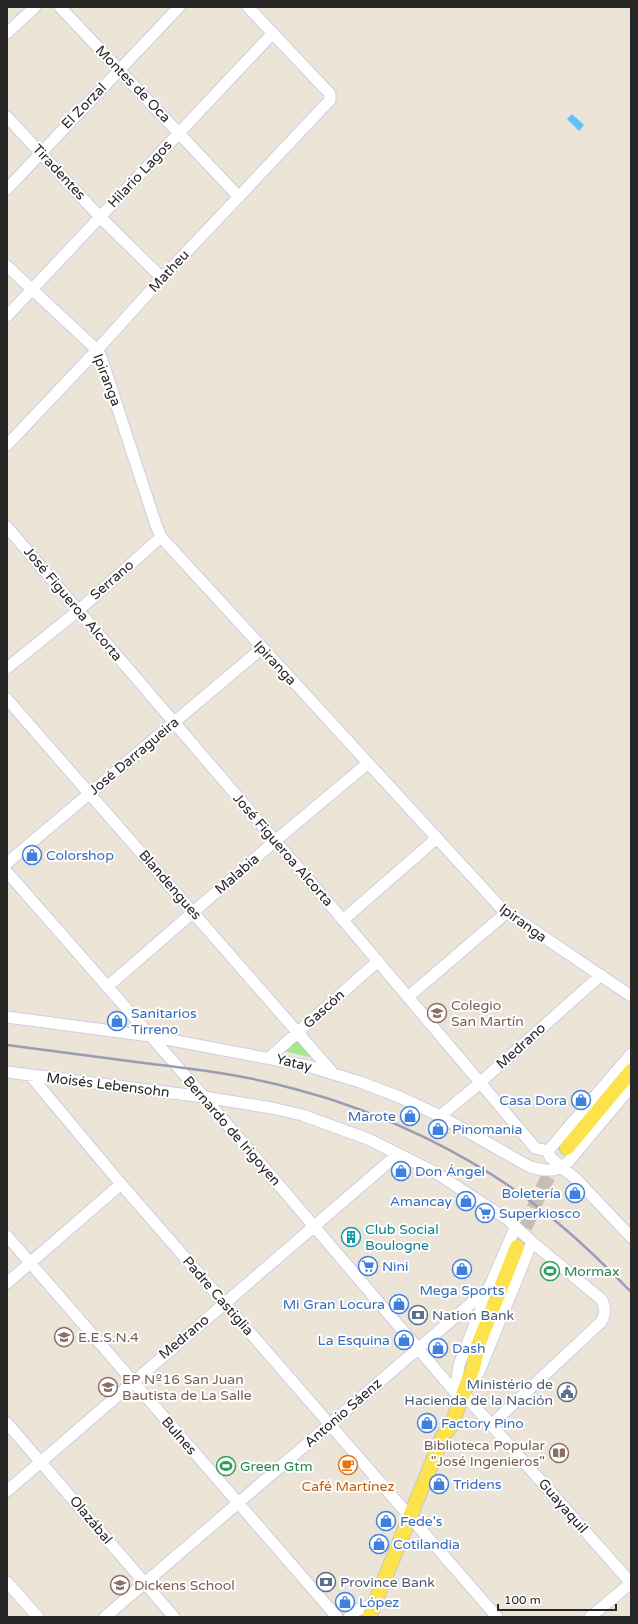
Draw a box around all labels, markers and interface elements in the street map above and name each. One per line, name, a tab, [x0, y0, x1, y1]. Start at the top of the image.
street label: Montes de Oca	[92, 42, 174, 126]
street label: El Zorzal	[58, 80, 110, 132]
street label: Hilario Lagos	[104, 136, 176, 211]
street label: Tiradentes	[29, 141, 89, 204]
street label: Matheu	[145, 246, 193, 296]
street label: Ipiranga	[89, 351, 125, 409]
street label: José Figueroa Alcorta	[20, 543, 126, 665]
street label: Serrano	[87, 556, 137, 604]
street label: Ipiranga	[250, 637, 300, 689]
street label: José Darragueira	[86, 713, 182, 799]
street label: José Figueroa Alcorta	[229, 790, 337, 910]
shop icon: Colorshop	[21, 844, 43, 866]
place label: Colorshop	[46, 847, 114, 864]
street label: Blandengues	[135, 847, 205, 924]
street label: Malabia	[211, 850, 263, 898]
street label: Ipiranga	[496, 900, 550, 946]
street label: Gascón	[300, 986, 348, 1032]
place label: Colegio San Martín	[451, 997, 524, 1030]
school or university icon: Colegio San Martín	[426, 1002, 448, 1024]
place label: Sanitarios Tirreno	[131, 1005, 197, 1038]
shop icon: Sanitarios Tirreno	[106, 1010, 128, 1032]
street label: Medrano	[493, 1019, 549, 1073]
street label: Yatay	[274, 1051, 314, 1075]
street label: Moisés Lebensohn	[45, 1069, 171, 1101]
street label: Bernardo de Irigoyen	[180, 1073, 284, 1189]
shop icon: Casa Dora	[570, 1089, 592, 1111]
place label: Casa Dora	[499, 1092, 567, 1109]
shop icon: Marote	[399, 1105, 421, 1127]
place label: Marote	[348, 1108, 396, 1125]
shop icon: Pinomania	[427, 1118, 449, 1140]
place label: Pinomania	[452, 1121, 522, 1138]
shop icon: Don Ángel	[390, 1160, 412, 1182]
place label: Don Ángel	[415, 1163, 485, 1180]
shop icon: Boletería	[564, 1182, 586, 1204]
place label: Boletería	[502, 1185, 561, 1202]
shop icon: Amancay	[455, 1190, 477, 1212]
place label: Amancay	[390, 1193, 452, 1210]
supermarket icon: Superkiosco	[474, 1202, 496, 1224]
place label: Superkiosco	[499, 1205, 580, 1222]
place label: Club Social Boulogne	[365, 1221, 439, 1254]
building icon: Club Social Boulogne	[340, 1226, 362, 1248]
street label: Padre Castiglia	[179, 1253, 257, 1339]
supermarket icon: Nini	[357, 1255, 379, 1277]
place label: Nini	[382, 1258, 409, 1275]
shop icon: Mega Sports	[451, 1258, 473, 1280]
sports icon: Mormax	[539, 1260, 561, 1282]
place label: Mormax	[564, 1263, 620, 1280]
place label: Mega Sports	[420, 1282, 505, 1299]
shop icon: Mi Gran Locura	[388, 1293, 410, 1315]
place label: Mi Gran Locura	[283, 1296, 385, 1313]
bank icon: Nation Bank	[407, 1304, 429, 1326]
place label: Nation Bank	[432, 1307, 515, 1324]
street label: Medrano	[155, 1311, 213, 1363]
school or university icon: E.E.S.N.4	[53, 1326, 75, 1348]
place label: E.E.S.N.4	[78, 1329, 139, 1346]
shop icon: La Esquina	[393, 1329, 415, 1351]
place label: La Esquina	[318, 1332, 390, 1349]
shop icon: Dash	[427, 1337, 449, 1359]
place label: Dash	[452, 1340, 486, 1357]
place label: EP Nº16 San Juan Bautista de La Salle	[122, 1371, 252, 1404]
street label: Antonio Sáenz	[301, 1375, 385, 1451]
school or university icon: EP Nº16 San Juan Bautista de La Salle	[97, 1376, 119, 1398]
place label: Ministério de Hacienda de la Nación	[404, 1376, 553, 1409]
public building icon: Ministério de Hacienda de la Nación	[556, 1381, 578, 1403]
shop icon: Factory Pino	[416, 1412, 438, 1434]
street label: Bulnes	[158, 1414, 200, 1459]
place label: Factory Pino	[441, 1415, 524, 1432]
place label: Biblioteca Popular "José Ingenieros"	[424, 1437, 546, 1470]
library icon: Biblioteca Popular "José Ingenieros"	[548, 1442, 570, 1464]
cafe icon: Café Martínez	[337, 1454, 359, 1476]
sports icon: Green Gtm	[215, 1455, 237, 1477]
place label: Green Gtm	[240, 1458, 313, 1475]
shop icon: Tridens	[428, 1473, 450, 1495]
street label: Guayaquil	[535, 1475, 591, 1537]
place label: Tridens	[453, 1476, 502, 1493]
place label: Café Martínez	[302, 1478, 394, 1495]
street label: Olazábal	[66, 1492, 116, 1548]
shop icon: Fede's	[375, 1510, 397, 1532]
place label: Fede's	[400, 1513, 443, 1530]
shop icon: Cotilandia	[368, 1533, 390, 1555]
place label: Cotilandia	[393, 1536, 460, 1553]
bank icon: Province Bank	[315, 1571, 337, 1593]
school or university icon: Dickens School	[109, 1574, 131, 1596]
place label: Province Bank	[340, 1574, 435, 1591]
place label: Dickens School	[134, 1577, 235, 1594]
scale bar	[498, 1586, 616, 1612]
shop icon: López	[334, 1591, 356, 1613]
text: 100 m	[504, 1593, 541, 1607]
place label: López	[359, 1594, 399, 1611]

